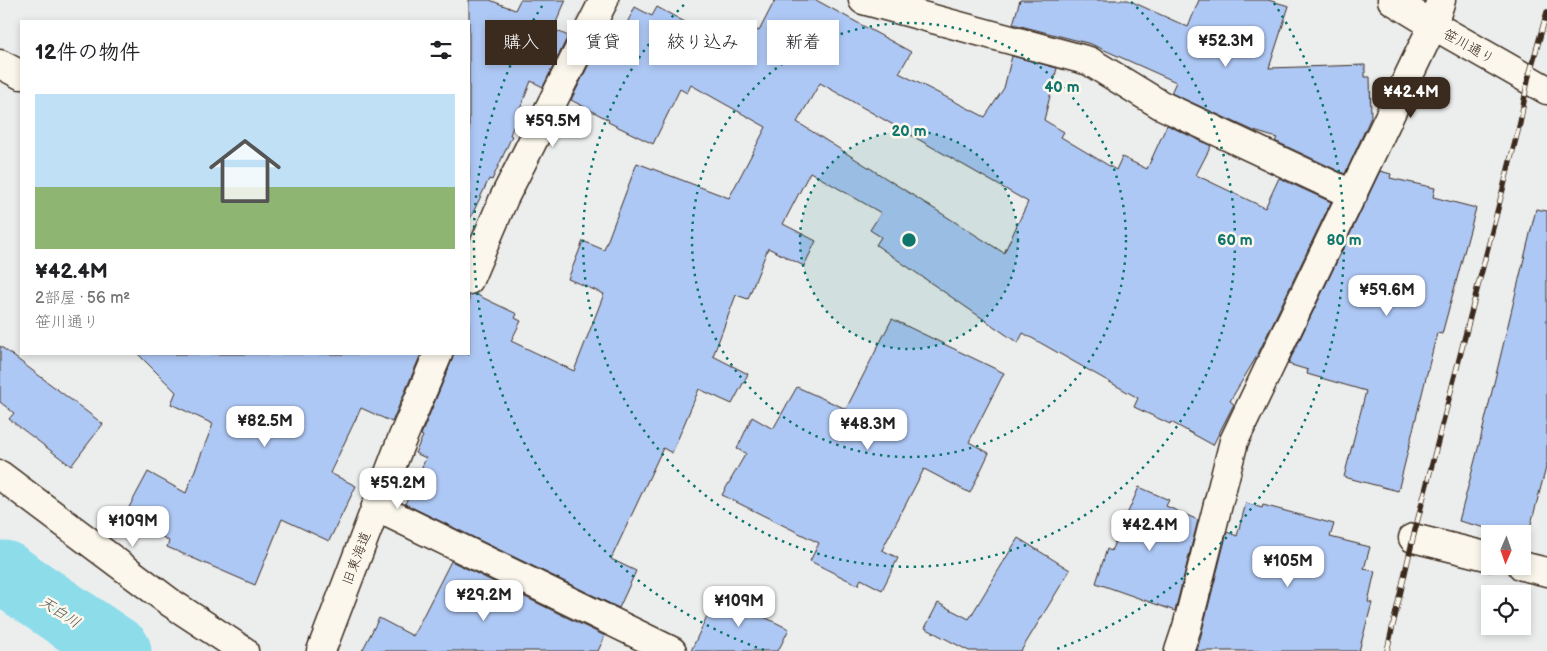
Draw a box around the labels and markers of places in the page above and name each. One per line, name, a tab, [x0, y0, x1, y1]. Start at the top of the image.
pin: ¥52.3M	[1185, 26, 1267, 68]
pin: ¥42.4M	[1370, 76, 1452, 119]
pin: ¥59.5M	[512, 106, 594, 148]
centre of rings	[900, 231, 918, 249]
pin: ¥59.6M	[1346, 274, 1428, 317]
pin: ¥82.5M	[224, 406, 306, 448]
pin: ¥48.3M	[827, 408, 909, 451]
pin: ¥59.2M	[357, 468, 439, 510]
pin: ¥109M	[98, 506, 168, 548]
pin: ¥42.4M	[1109, 510, 1191, 552]
pin: ¥105M	[1253, 546, 1323, 588]
pin: ¥29.2M	[443, 580, 525, 622]
pin: ¥109M	[704, 586, 774, 628]

